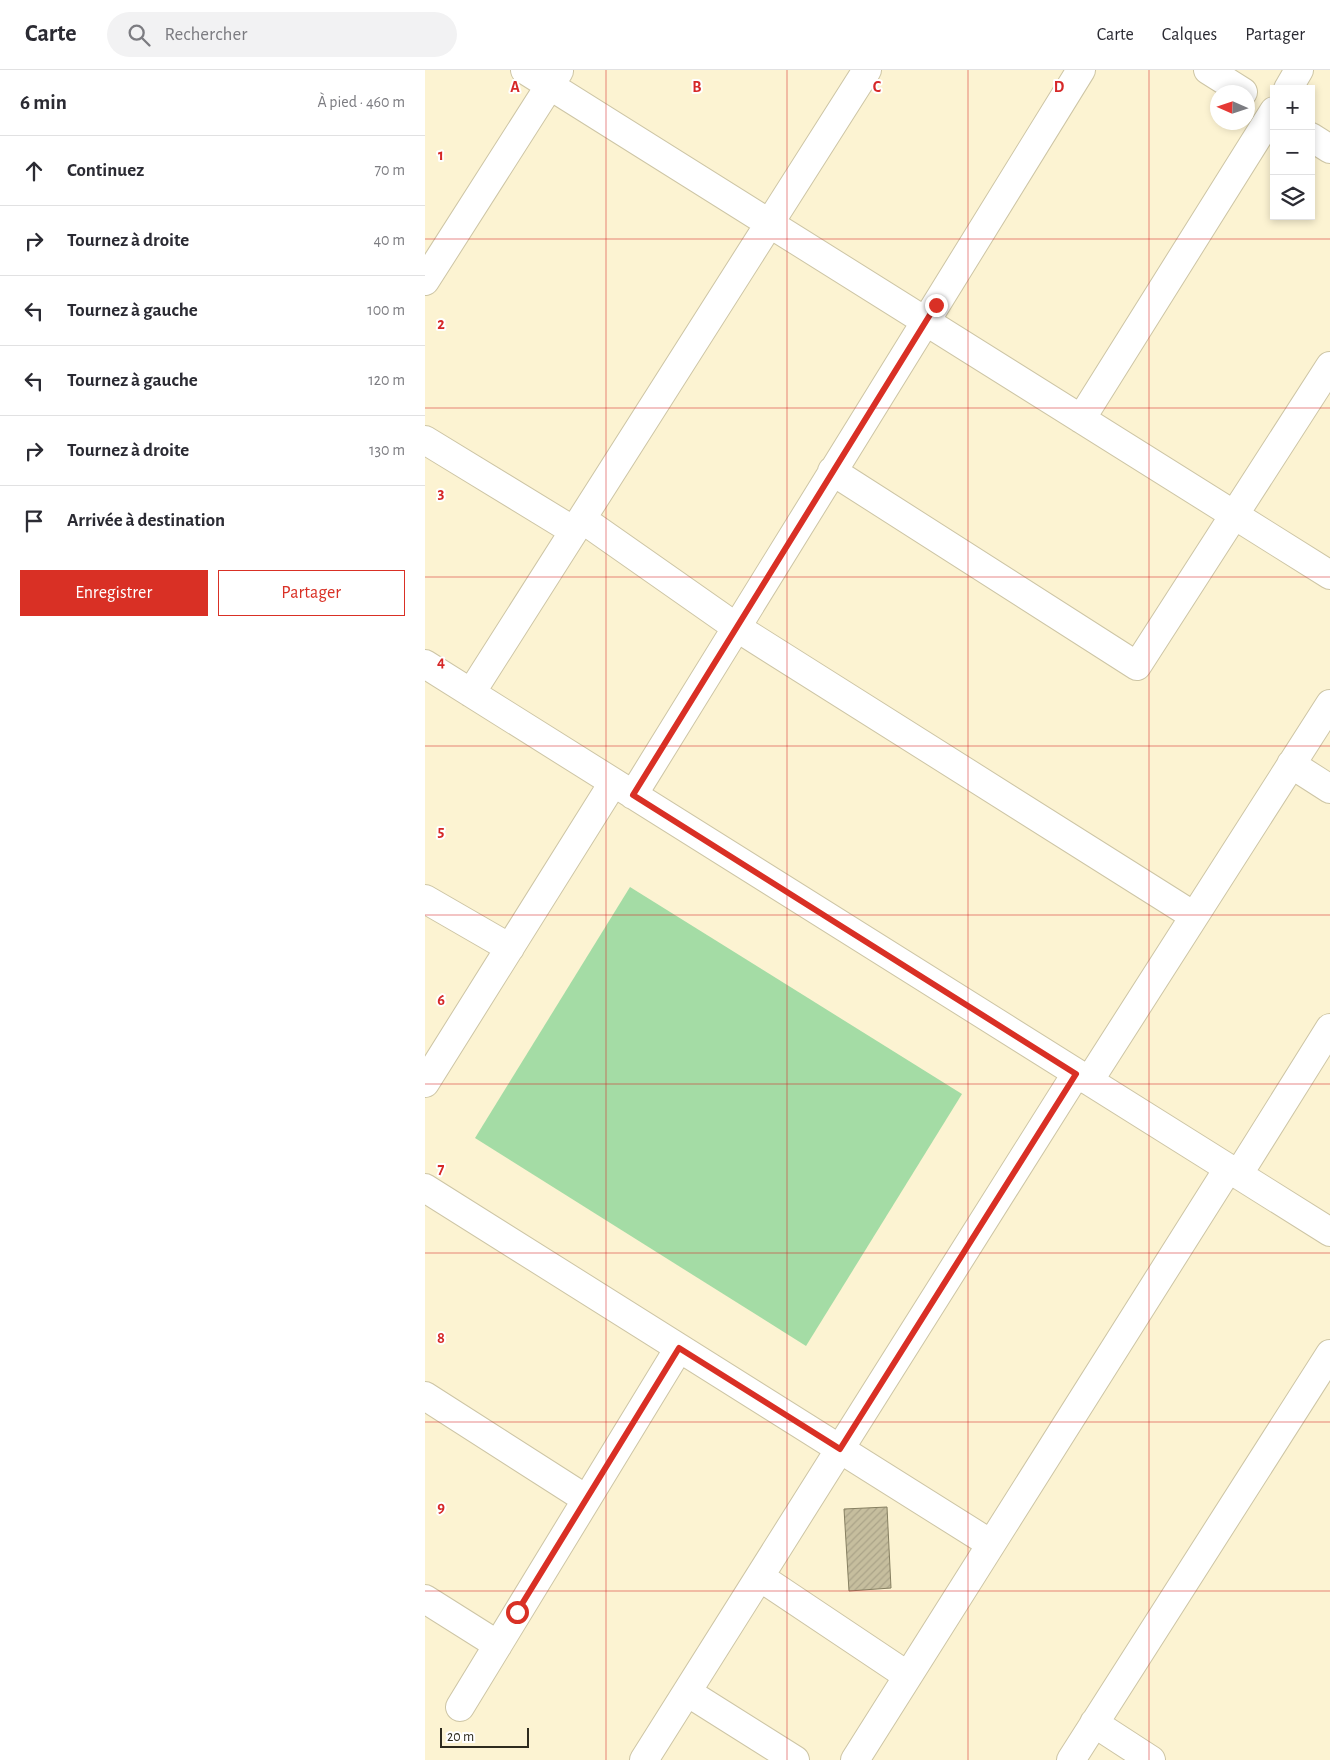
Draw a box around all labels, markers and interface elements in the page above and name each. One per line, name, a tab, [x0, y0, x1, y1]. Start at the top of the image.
search box	[107, 12, 457, 57]
icon: search	[125, 21, 153, 49]
text: Carte	[25, 22, 77, 46]
text: Rechercher	[165, 25, 247, 44]
text: Carte	[1097, 26, 1134, 44]
text: Calques	[1162, 26, 1217, 44]
text: Partager	[1245, 26, 1305, 44]
text: A	[510, 79, 520, 95]
text: B	[692, 79, 702, 95]
text: C	[873, 79, 882, 95]
text: D	[1054, 79, 1065, 95]
north arrow	[1210, 85, 1255, 130]
map controls	[1270, 85, 1315, 220]
button: +	[1270, 85, 1315, 130]
text: 6 min	[20, 92, 67, 113]
text: À pied · 460 m	[317, 94, 405, 110]
button: −	[1270, 130, 1315, 175]
text: 1	[438, 147, 444, 163]
icon: ahead	[20, 157, 48, 185]
text: Continuez	[67, 161, 144, 180]
text: 70 m	[374, 162, 405, 178]
button: layers	[1270, 175, 1315, 220]
icon: right	[20, 227, 48, 255]
text: Tournez à droite	[67, 231, 189, 250]
text: 40 m	[373, 232, 405, 248]
route end	[925, 294, 948, 317]
icon: left	[20, 297, 48, 325]
text: Tournez à gauche	[67, 301, 198, 320]
text: 100 m	[367, 302, 405, 318]
text: 2	[437, 316, 445, 332]
icon: left	[20, 367, 48, 395]
text: Tournez à gauche	[67, 371, 198, 390]
text: 120 m	[368, 372, 405, 388]
icon: right	[20, 437, 48, 465]
text: Tournez à droite	[67, 441, 189, 460]
text: 130 m	[369, 442, 405, 458]
text: 3	[438, 485, 445, 501]
icon: arrive	[20, 507, 48, 535]
text: Arrivée à destination	[67, 511, 225, 530]
button: Enregistrer	[20, 570, 208, 616]
button: Partager	[218, 570, 405, 616]
text: 4	[437, 654, 445, 670]
text: 5	[438, 823, 445, 839]
text: 6	[437, 992, 445, 1008]
text: 7	[438, 1161, 445, 1177]
text: 8	[437, 1330, 445, 1346]
text: 9	[437, 1499, 445, 1515]
route start	[506, 1601, 529, 1624]
scale bar	[440, 1725, 529, 1748]
text: 20 m	[447, 1730, 474, 1744]

